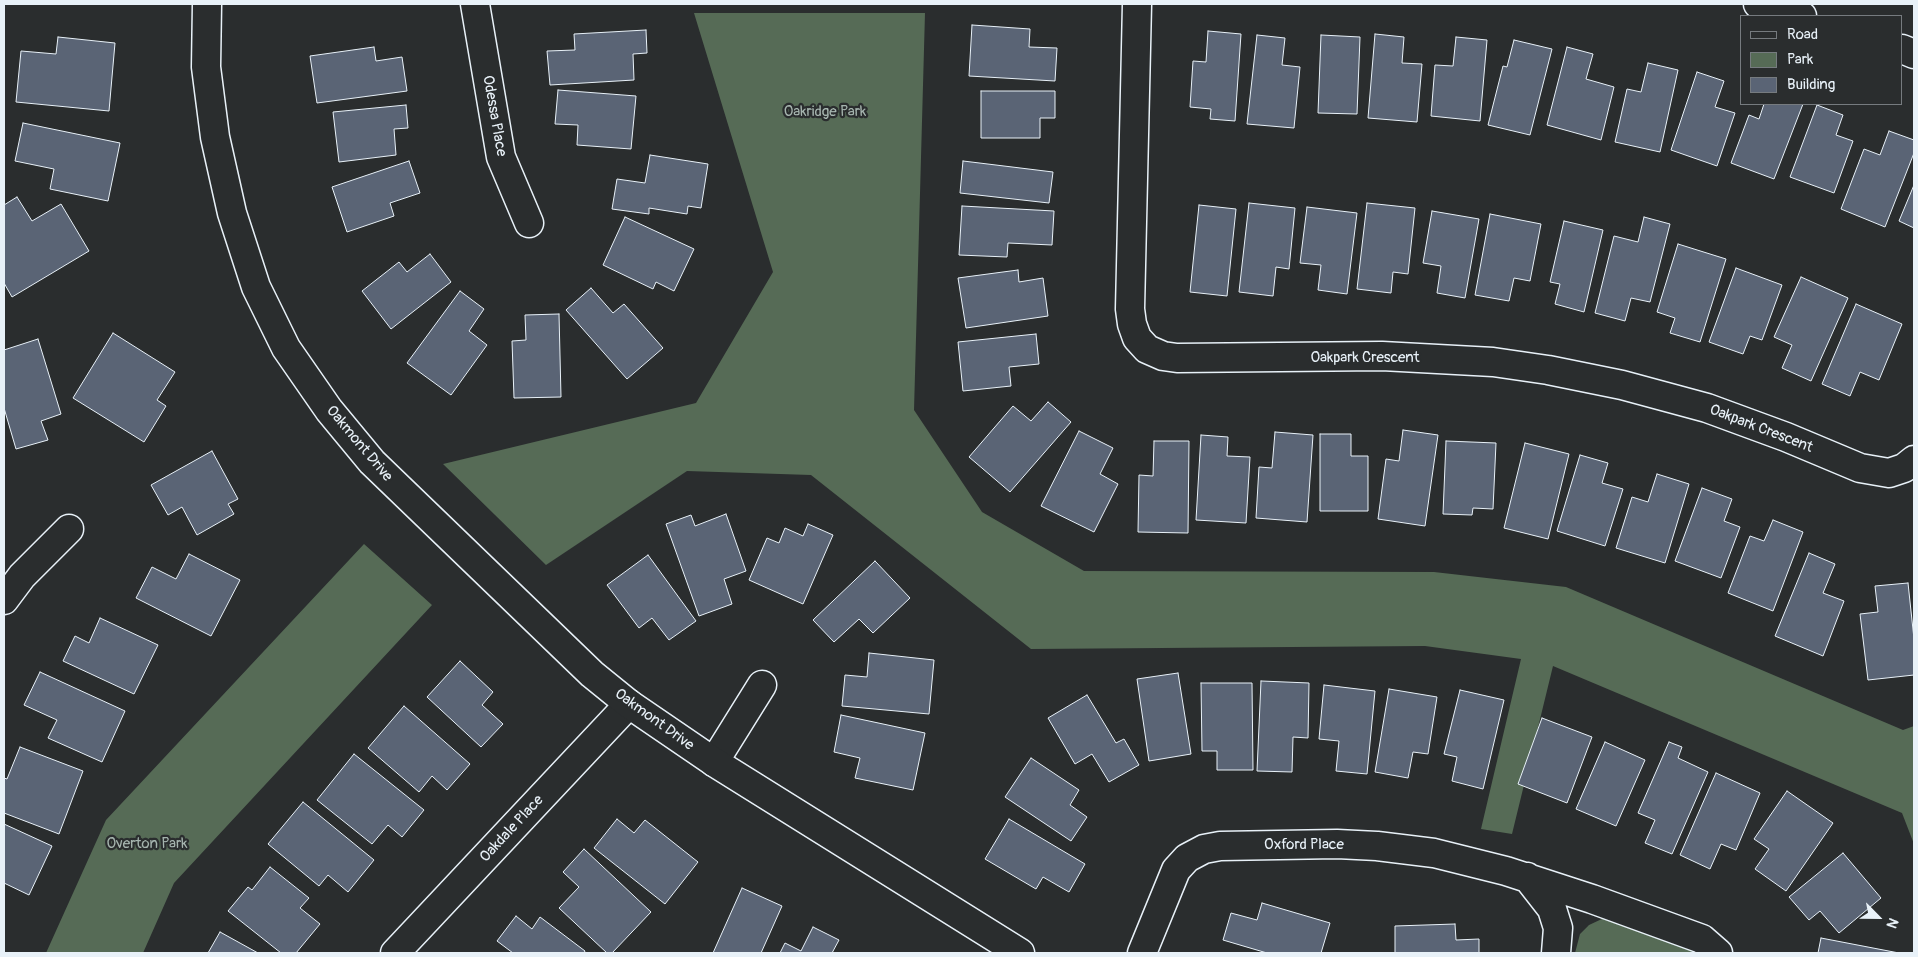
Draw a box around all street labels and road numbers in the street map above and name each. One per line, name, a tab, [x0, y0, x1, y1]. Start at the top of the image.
street label: Odessa Place	[478, 74, 510, 158]
street label: Oakpark Crescent	[1310, 349, 1420, 367]
street label: Oakpark Crescent	[1707, 401, 1815, 457]
street label: Oakmont Drive	[322, 402, 396, 486]
street label: Oakmont Drive	[611, 685, 697, 755]
street label: Oakdale Place	[476, 792, 548, 866]
street label: Oxford Place	[1264, 836, 1344, 854]

